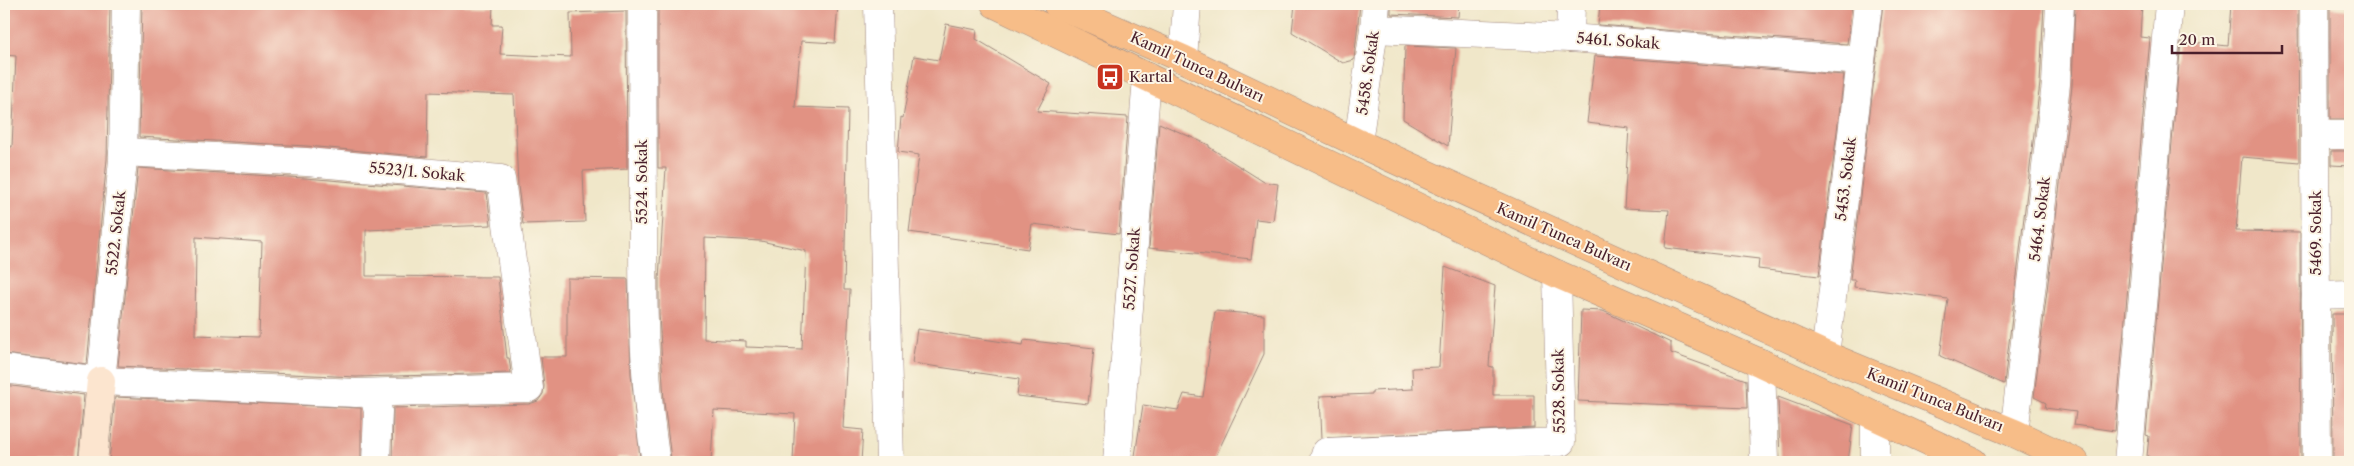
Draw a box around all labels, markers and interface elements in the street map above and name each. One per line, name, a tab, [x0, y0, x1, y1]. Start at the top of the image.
scale bar	[2172, 22, 2282, 54]
street label: Kamil Tunca Bulvarı	[1127, 27, 1268, 106]
street label: 5458. Sokak	[1352, 28, 1383, 116]
street label: 5461. Sokak	[1576, 28, 1661, 53]
text: 20 m	[2179, 30, 2215, 49]
bus stop icon: Kartal	[1095, 62, 1125, 92]
place label: Kartal	[1129, 67, 1173, 86]
street label: 5453. Sokak	[1831, 135, 1860, 222]
street label: 5524. Sokak	[632, 138, 651, 224]
street label: 5523/1. Sokak	[369, 158, 467, 185]
street label: 5464. Sokak	[2025, 174, 2054, 262]
street label: 5522. Sokak	[102, 189, 130, 276]
street label: 5469. Sokak	[2306, 189, 2325, 275]
street label: Kamil Tunca Bulvarı	[1494, 198, 1635, 275]
street label: 5527. Sokak	[1119, 226, 1144, 311]
street label: 5528. Sokak	[1548, 347, 1569, 434]
street label: Kamil Tunca Bulvarı	[1864, 363, 2007, 436]

